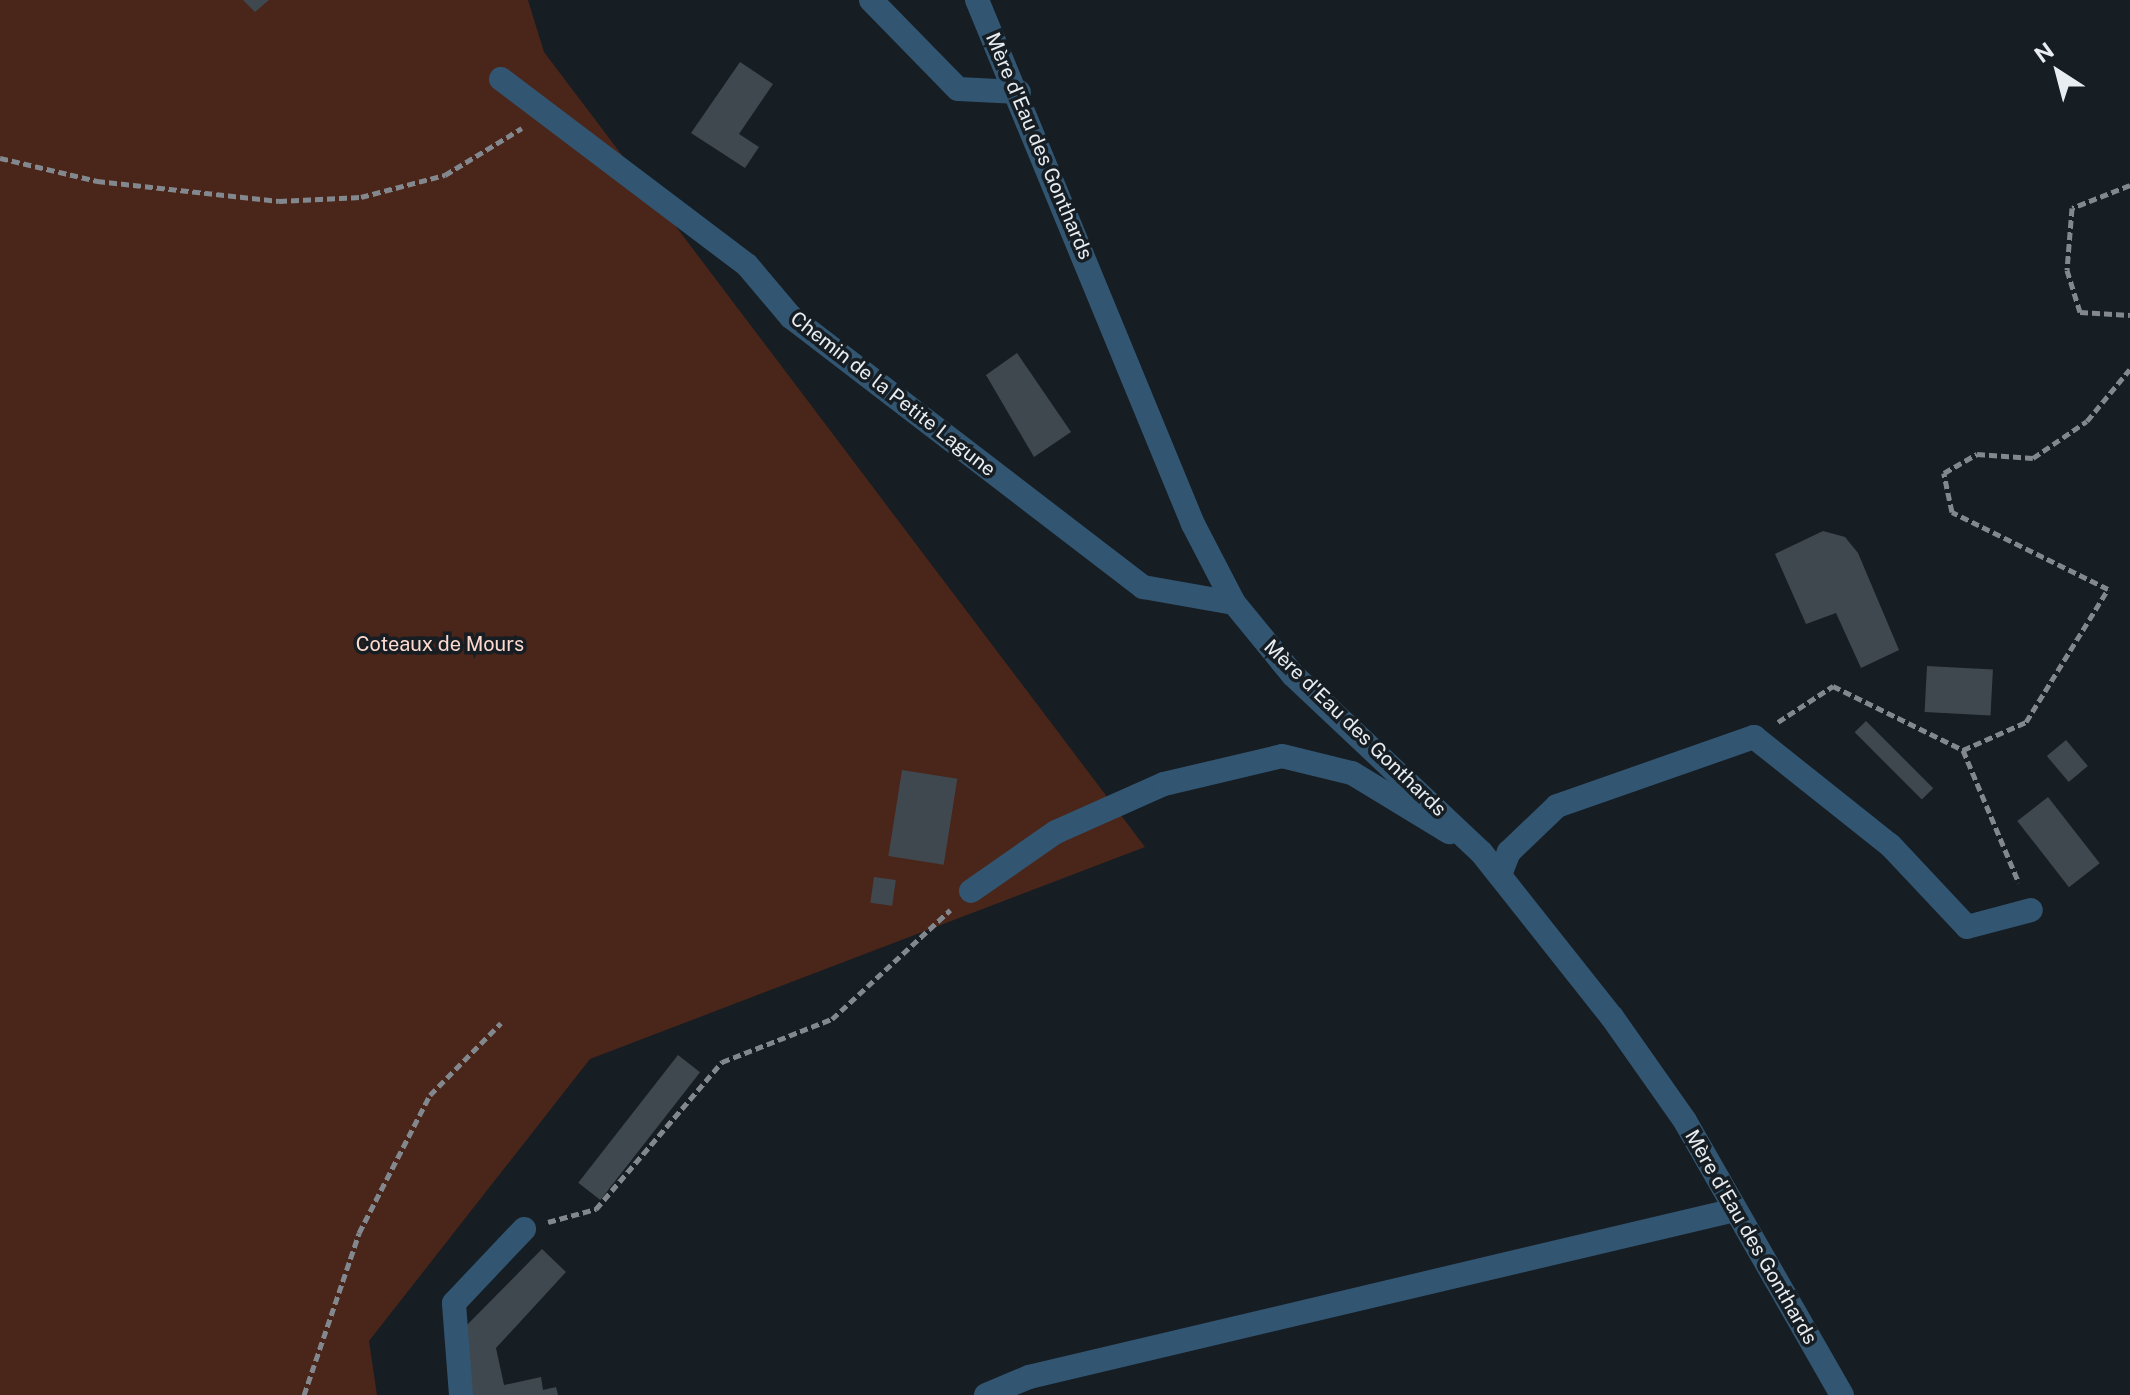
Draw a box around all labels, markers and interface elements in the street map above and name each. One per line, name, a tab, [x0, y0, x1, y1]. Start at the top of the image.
street label: Mère d'Eau des Gonthards	[980, 29, 1098, 263]
north arrow	[2018, 32, 2098, 112]
text: N	[2029, 37, 2058, 68]
street label: Chemin de la Petite Lagune	[785, 306, 1001, 482]
park label: Coteaux de Mours	[356, 632, 524, 656]
street label: Mère d'Eau des Gonthards	[1259, 634, 1451, 822]
street label: Mère d'Eau des Gonthards	[1679, 1125, 1823, 1349]

